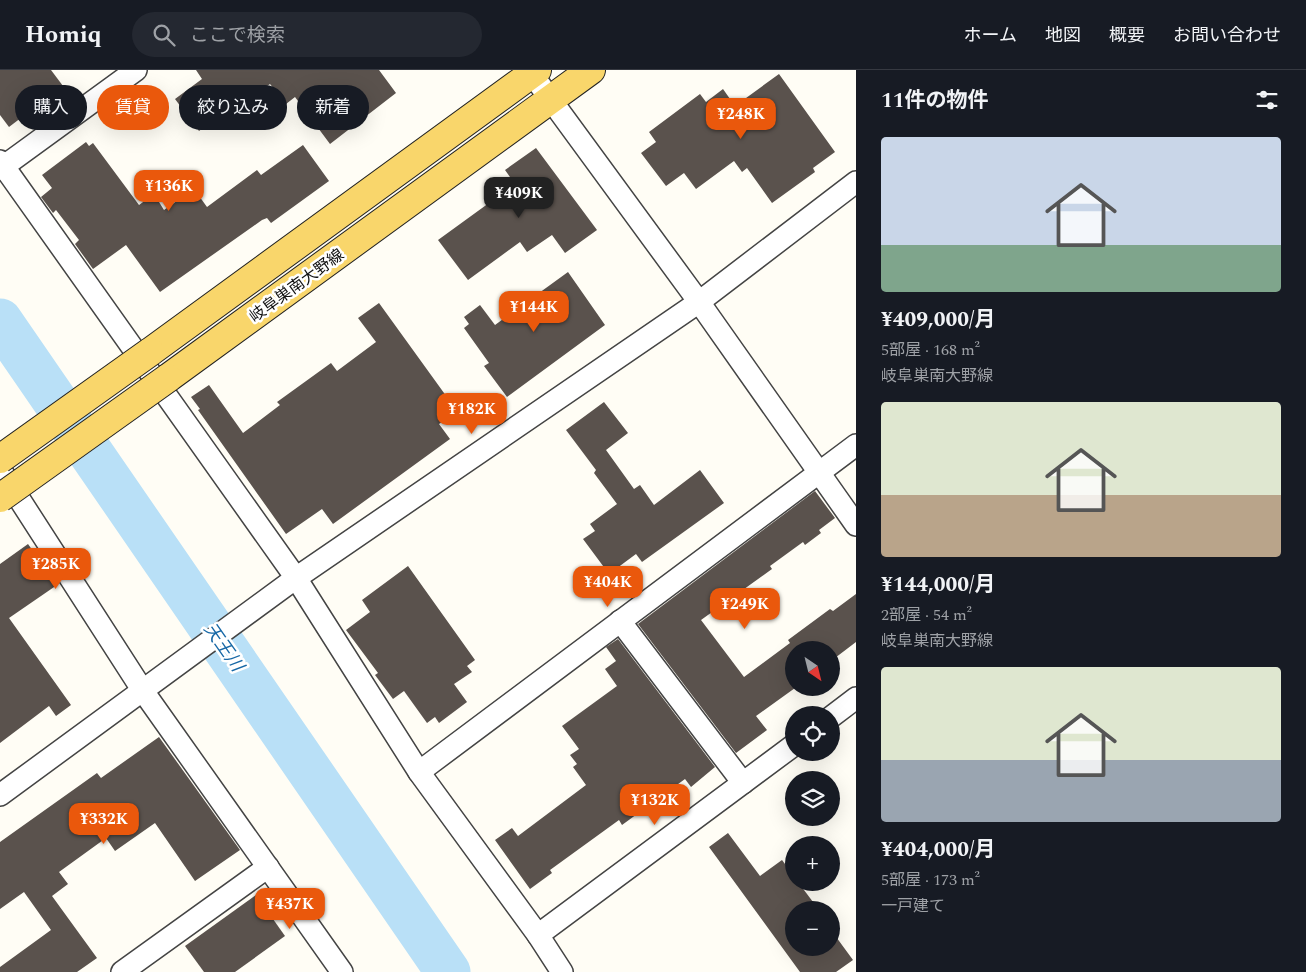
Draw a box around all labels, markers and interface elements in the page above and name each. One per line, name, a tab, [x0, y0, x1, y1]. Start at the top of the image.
search box	[132, 12, 482, 57]
text: Homiq	[25, 17, 102, 53]
icon: search	[150, 21, 178, 49]
text: ここで検索	[190, 21, 285, 50]
text: ホーム	[964, 22, 1017, 49]
text: 地図	[1045, 22, 1081, 49]
text: 概要	[1109, 22, 1145, 49]
text: お問い合わせ	[1173, 22, 1281, 49]
chip: 購入	[15, 85, 87, 130]
chip: 賃貸	[97, 85, 169, 130]
chip: 絞り込み	[179, 85, 287, 130]
chip: 新着	[297, 85, 369, 130]
text: 11件の物件	[881, 85, 989, 117]
icon: filters	[1253, 86, 1281, 114]
pin: ¥248K	[706, 98, 776, 140]
text: ¥248K	[717, 102, 765, 126]
pin: ¥136K	[134, 170, 204, 212]
icon: home	[1036, 170, 1126, 260]
text: ¥136K	[145, 174, 193, 198]
pin: ¥409K	[484, 176, 554, 219]
text: ¥409K	[495, 181, 543, 205]
street label: 岐阜巣南大野線	[244, 243, 349, 328]
pin: ¥144K	[499, 290, 569, 333]
text: ¥144K	[510, 295, 558, 319]
text: ¥409,000/月	[881, 304, 995, 336]
text: 5部屋 · 168 m²	[881, 338, 980, 362]
text: 岐阜巣南大野線	[881, 364, 993, 388]
pin: ¥182K	[437, 392, 507, 435]
text: ¥182K	[448, 397, 496, 421]
icon: home	[1036, 435, 1126, 525]
pin: ¥285K	[21, 548, 91, 590]
text: ¥285K	[32, 552, 80, 576]
pin: ¥404K	[573, 566, 643, 608]
text: ¥144,000/月	[881, 569, 995, 601]
text: ¥404K	[584, 570, 632, 594]
pin: ¥249K	[710, 588, 780, 630]
text: ¥249K	[721, 592, 769, 616]
text: 2部屋 · 54 m²	[881, 603, 972, 627]
water label: 天王川	[197, 617, 251, 679]
text: 岐阜巣南大野線	[881, 629, 993, 653]
north arrow	[785, 641, 840, 696]
map controls	[785, 641, 840, 956]
icon: home	[1036, 700, 1126, 790]
button: locate	[785, 706, 840, 761]
button: layers	[785, 771, 840, 826]
pin: ¥132K	[620, 784, 690, 826]
text: ¥132K	[631, 788, 679, 812]
pin: ¥332K	[69, 802, 139, 845]
text: ¥332K	[80, 807, 128, 831]
text: ¥404,000/月	[881, 834, 995, 866]
button: +	[785, 836, 840, 891]
text: 5部屋 · 173 m²	[881, 868, 980, 892]
pin: ¥437K	[255, 888, 325, 930]
text: ¥437K	[266, 892, 314, 916]
text: 一戸建て	[881, 894, 945, 918]
button: −	[785, 901, 840, 956]

